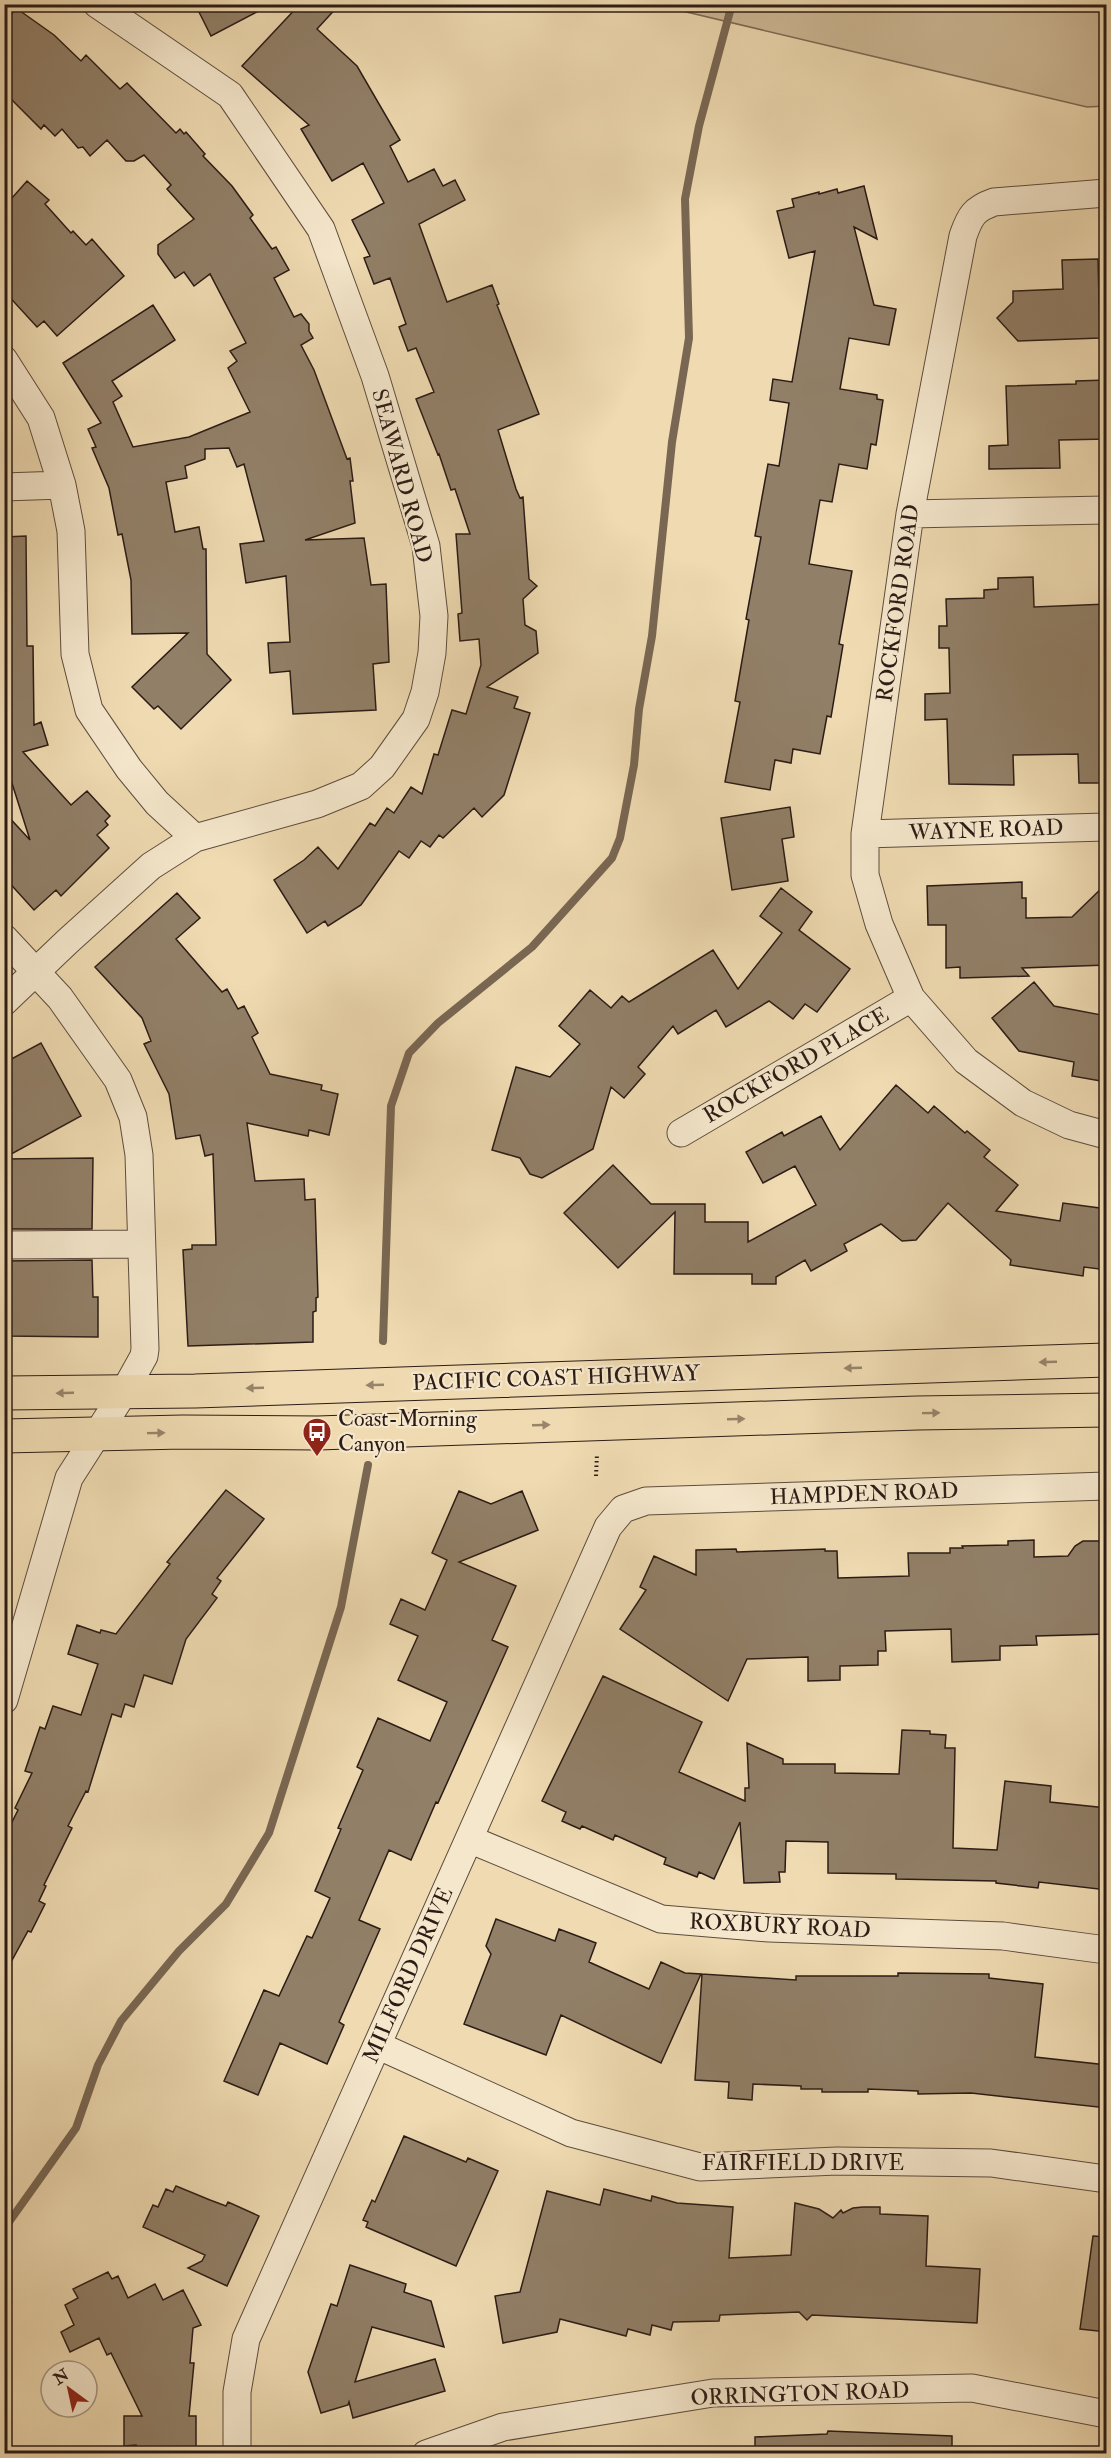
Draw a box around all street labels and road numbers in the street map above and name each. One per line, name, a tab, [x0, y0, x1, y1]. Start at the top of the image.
street label: SEAWARD ROAD	[365, 386, 439, 566]
street label: ROCKFORD ROAD	[870, 502, 926, 704]
street label: WAYNE ROAD	[907, 813, 1064, 847]
street label: ROCKFORD PLACE	[698, 1000, 894, 1129]
street label: PACIFIC COAST HIGHWAY	[412, 1359, 701, 1397]
street label: HAMPDEN ROAD	[769, 1477, 959, 1511]
street label: MILFORD DRIVE	[357, 1883, 459, 2067]
street label: ROXBURY ROAD	[688, 1907, 872, 1945]
street label: FAIRFIELD DRIVE	[702, 2149, 904, 2177]
street label: ORRINGTON ROAD	[690, 2376, 910, 2412]

